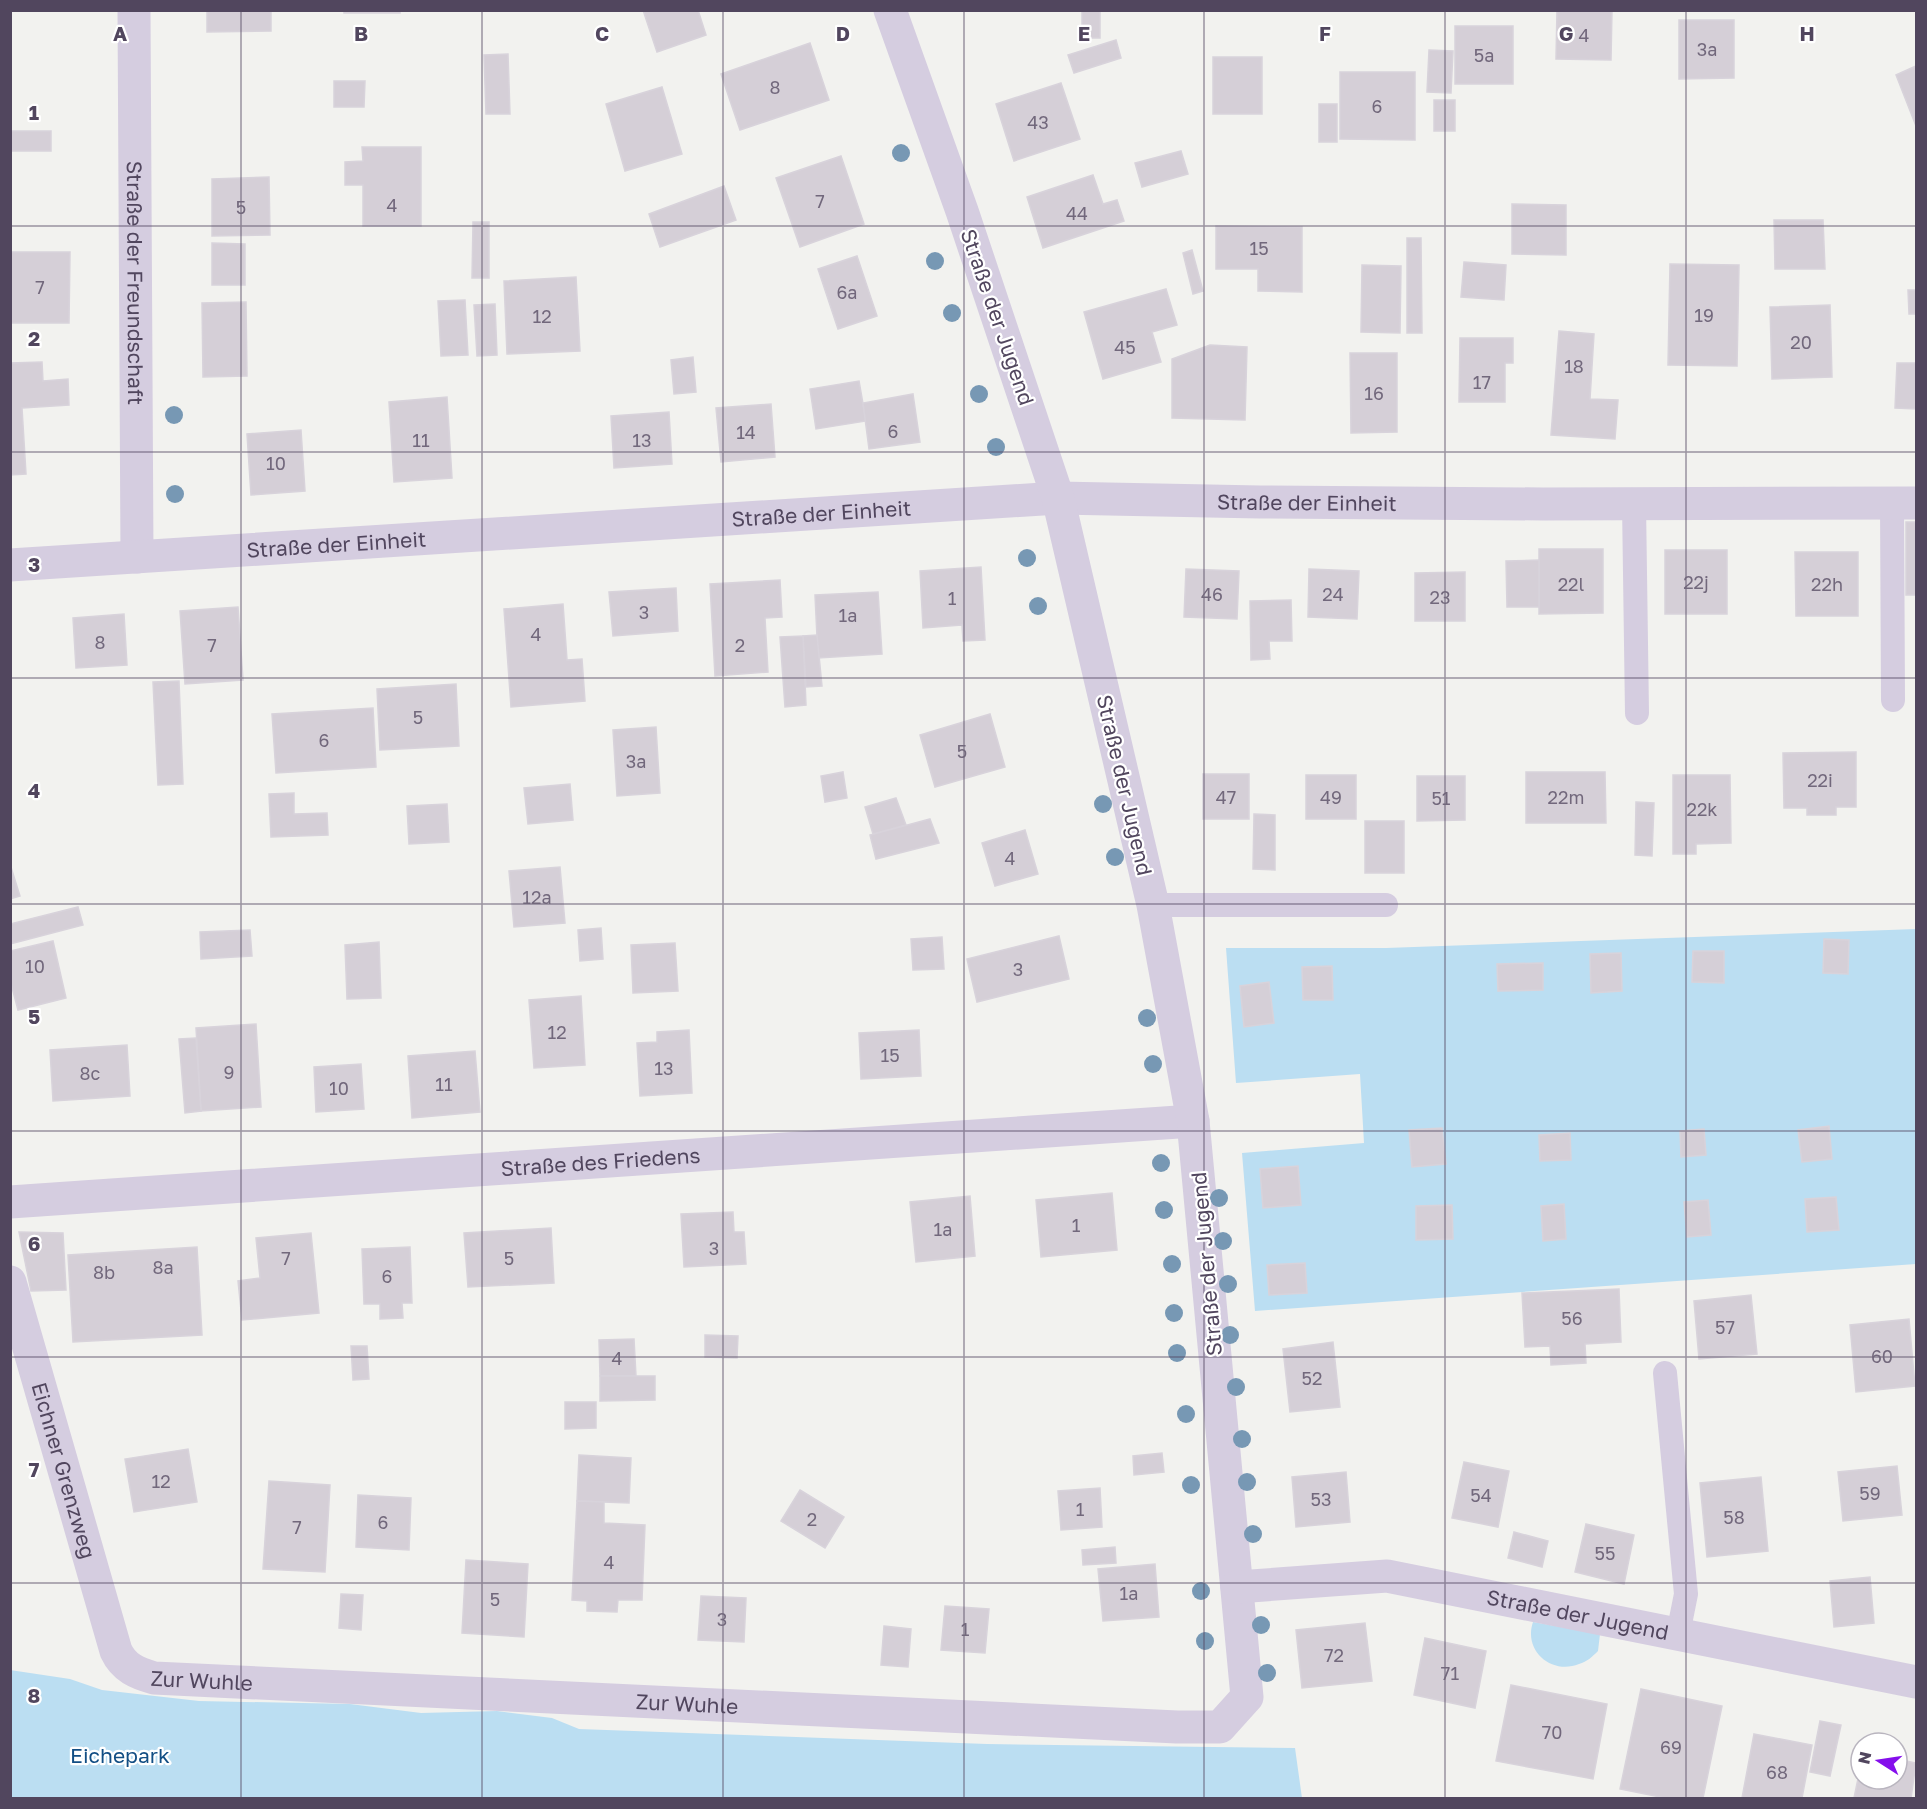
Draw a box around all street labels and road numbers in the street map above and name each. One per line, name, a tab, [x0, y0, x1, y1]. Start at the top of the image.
street label: Straße der Freundschaft	[122, 161, 149, 405]
street label: Straße der Jugend	[956, 225, 1040, 409]
street label: Straße der Einheit	[1217, 488, 1397, 516]
street label: Straße der Einheit	[731, 494, 912, 532]
street label: Straße der Einheit	[246, 525, 427, 563]
street label: Straße der Jugend	[1092, 692, 1158, 878]
street label: Straße des Friedens	[500, 1142, 701, 1181]
street label: Straße der Jugend	[1185, 1171, 1227, 1357]
street label: Eichner Grenzweg	[26, 1379, 102, 1562]
street label: Straße der Jugend	[1485, 1583, 1671, 1645]
street label: Zur Wuhle	[150, 1665, 254, 1696]
street label: Zur Wuhle	[635, 1688, 739, 1719]

